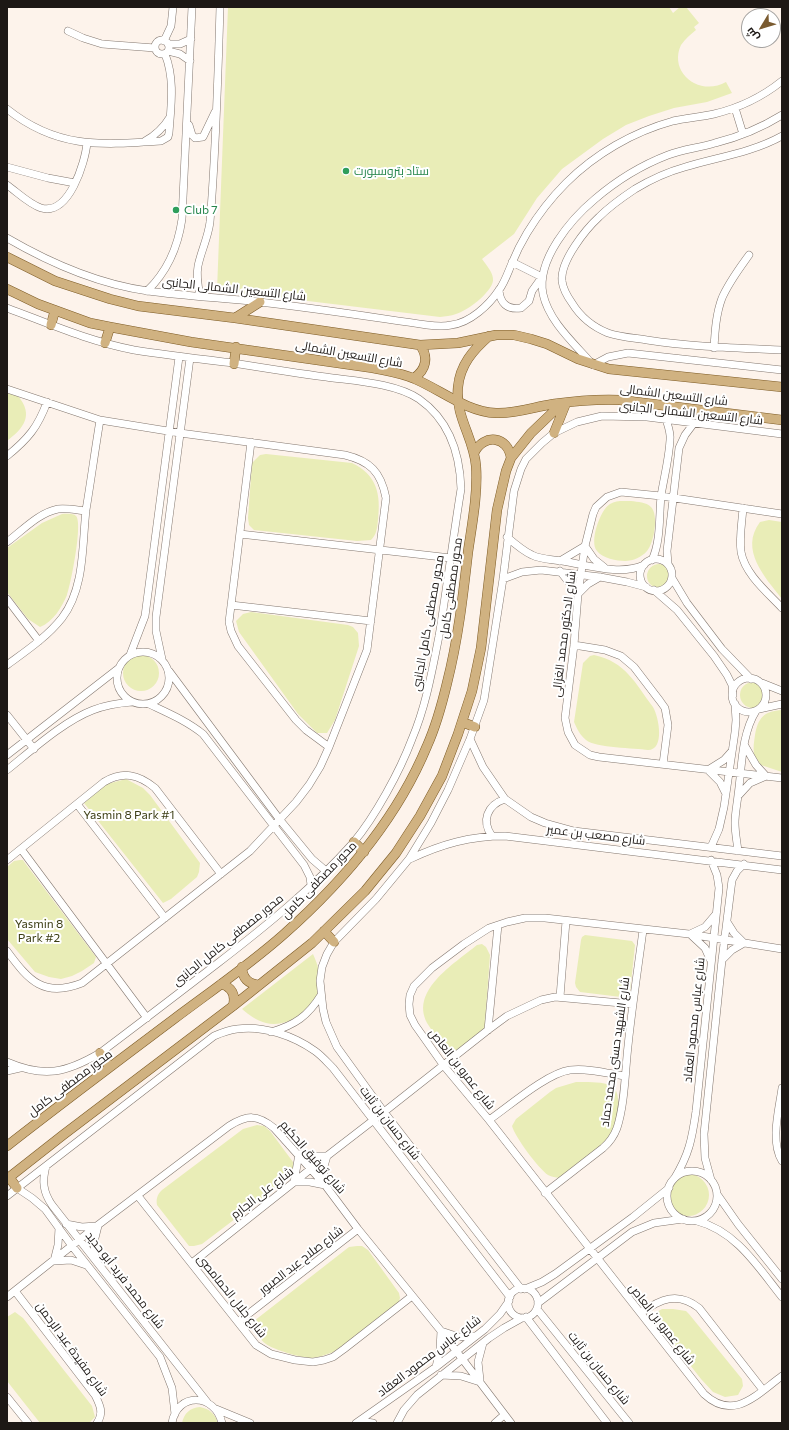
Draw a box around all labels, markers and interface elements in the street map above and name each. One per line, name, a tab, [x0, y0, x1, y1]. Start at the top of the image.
north arrow	[741, 8, 781, 48]
text: ش	[742, 26, 761, 45]
place label: ستاد بتروسبورت	[354, 164, 429, 178]
marker: ستاد بتروسبورت	[341, 166, 351, 176]
place label: Club 7	[184, 203, 218, 217]
marker: Club 7	[171, 205, 181, 215]
street label: شارع التسعين الشمالى الجانبى	[161, 274, 307, 304]
street label: شارع التسعين الشمالى	[294, 337, 404, 371]
street label: شارع التسعين الشمالى	[619, 381, 729, 409]
street label: شارع التسعين الشمالى الجانبى	[618, 398, 764, 428]
street label: محور مصطفى كامل	[437, 537, 465, 639]
street label: محور مصطفى كامل الجانبى	[409, 554, 447, 692]
street label: شارع الدكتور محمد الغزالى	[549, 570, 579, 698]
park label: Yasmin 8 Park #1	[83, 808, 175, 822]
street label: شارع مصعب بن عمير	[546, 822, 646, 848]
street label: محور مصطفى كامل	[278, 838, 360, 922]
street label: محور مصطفى كامل الجانبى	[170, 891, 286, 989]
park label: Yasmin 8 Park #2	[15, 917, 63, 945]
street label: شارع عباس محمود العقاد	[680, 957, 708, 1083]
street label: شارع الشهيد حسنى محمد حماد	[597, 976, 633, 1128]
street label: شارع عمرو بن العاص	[426, 1026, 498, 1112]
street label: محور مصطفى كامل	[25, 1047, 115, 1119]
street label: شارع حسان بن ثابت	[357, 1083, 423, 1163]
street label: شارع توفيق الحكيم	[277, 1117, 349, 1197]
street label: شارع على الجارم	[228, 1164, 296, 1222]
street label: شارع صلاح عبد الصبور	[256, 1223, 346, 1297]
street label: شارع محمد فريد أبو حديد	[83, 1229, 167, 1331]
street label: شارع جلال الحمامصى	[194, 1251, 270, 1341]
street label: شارع عمرو بن العاص	[626, 1281, 698, 1367]
street label: شارع مفيدة عبد الرحمن	[33, 1299, 111, 1399]
street label: شارع عباس محمود العقاد	[374, 1312, 484, 1400]
street label: شارع حسان بن ثابت	[565, 1328, 633, 1408]

